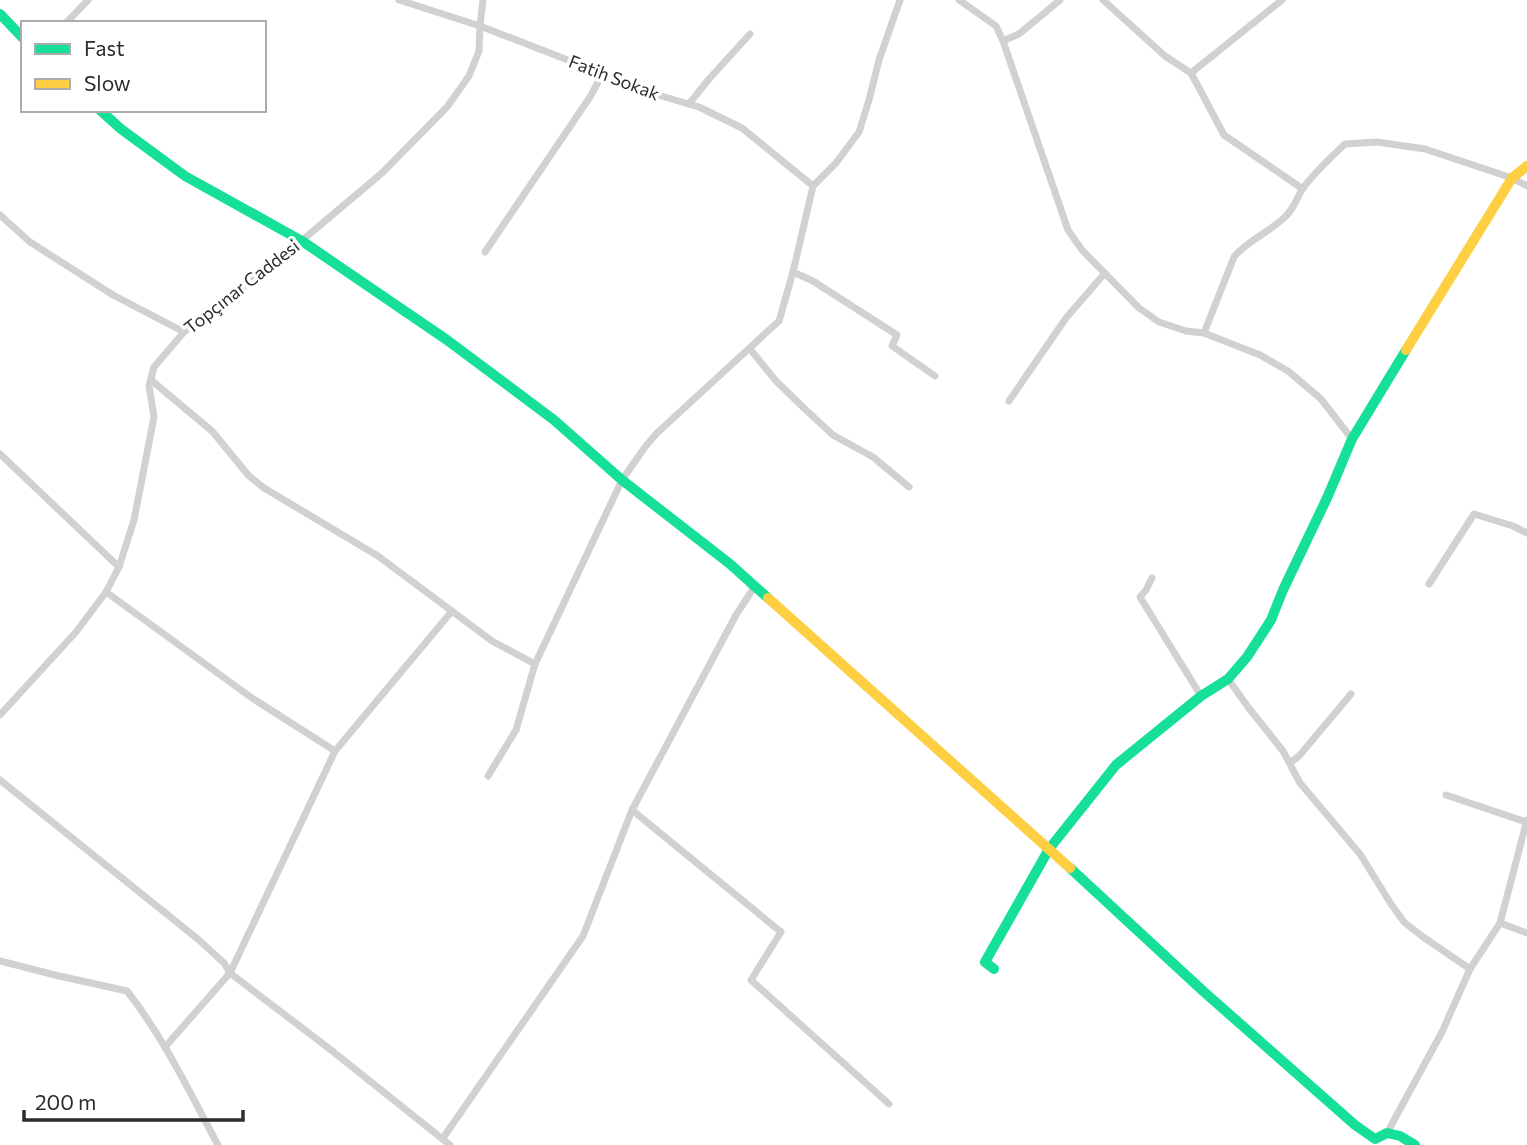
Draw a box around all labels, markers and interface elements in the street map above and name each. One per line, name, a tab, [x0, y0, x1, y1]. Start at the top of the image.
legend	[21, 21, 266, 112]
text: Fast	[84, 35, 125, 60]
street label: Fatih Sokak	[566, 50, 663, 105]
text: Slow	[84, 70, 131, 95]
street label: Topçınar Caddesi	[179, 234, 303, 338]
scale bar	[24, 1078, 243, 1122]
text: 200 m	[35, 1089, 96, 1114]

